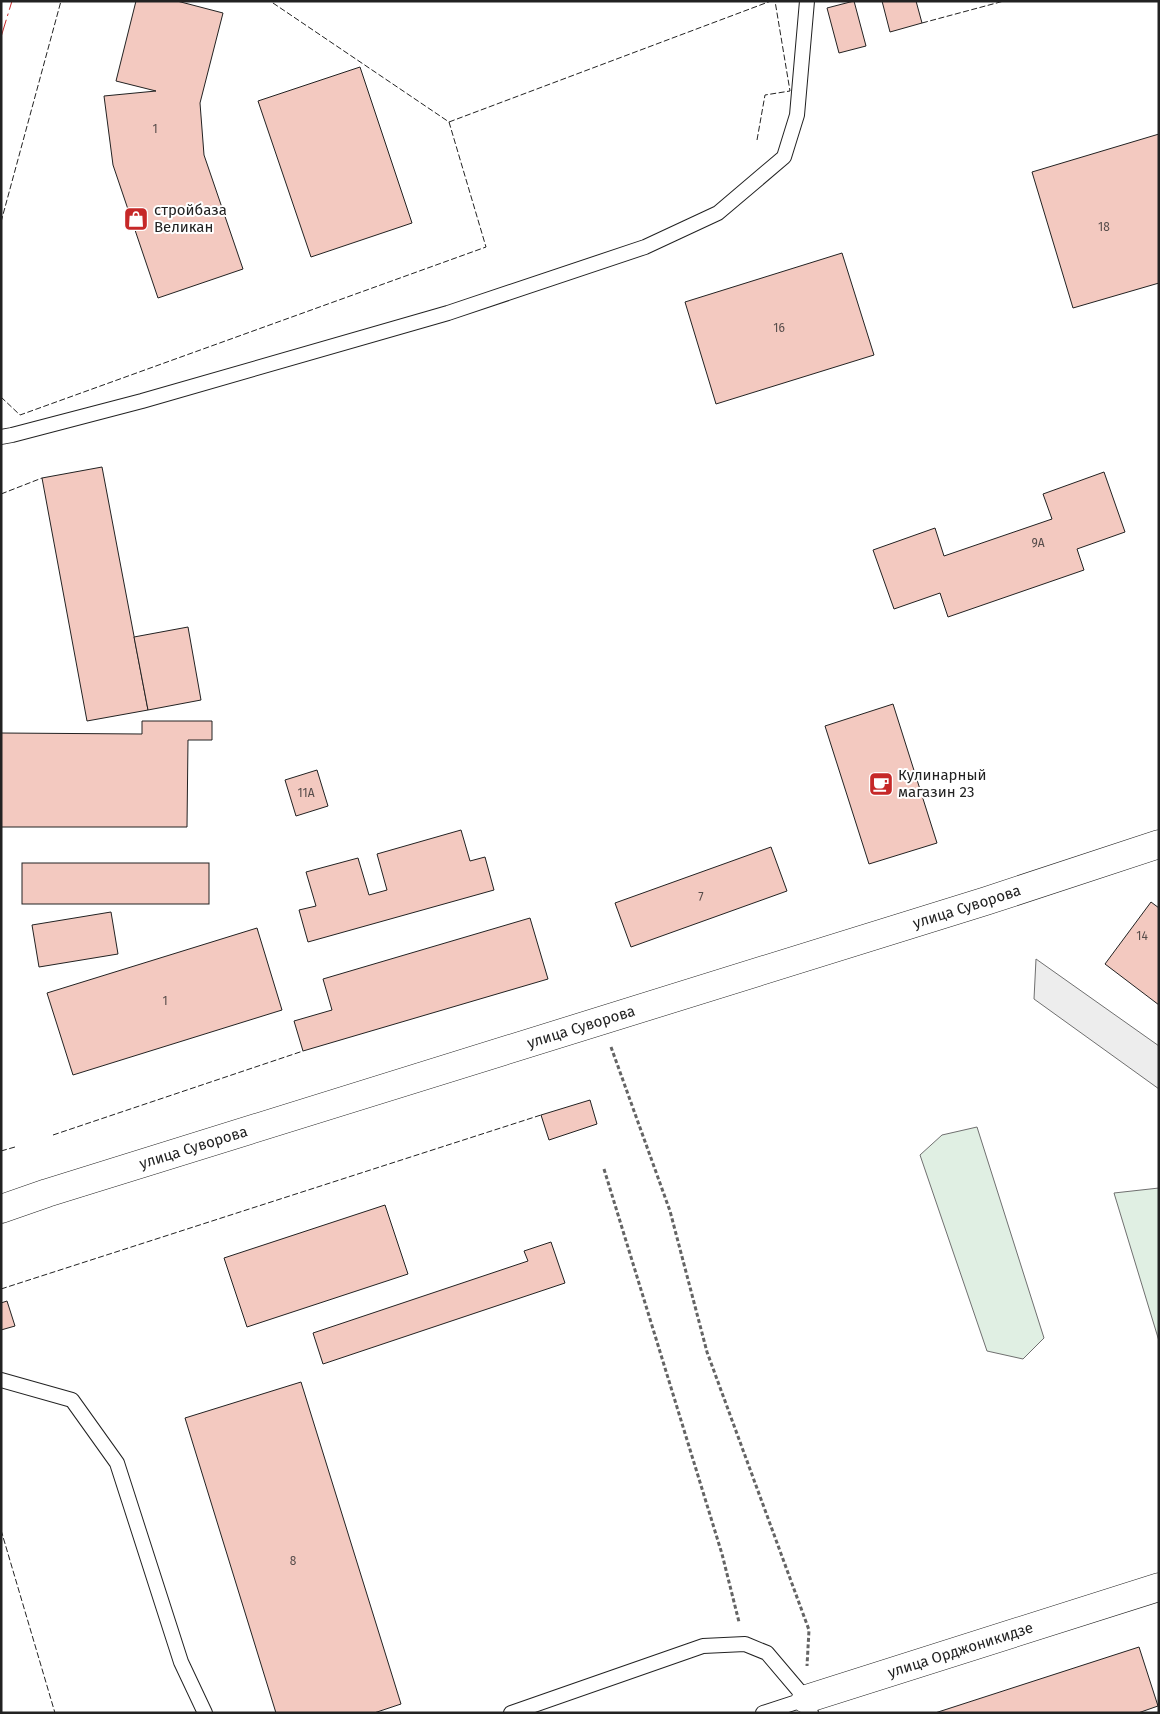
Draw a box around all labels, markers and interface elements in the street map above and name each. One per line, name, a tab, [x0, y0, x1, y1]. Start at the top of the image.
house number: 1	[152, 122, 158, 136]
place label: стройбаза Великан	[154, 201, 227, 236]
shop icon: стройбаза Великан	[123, 206, 149, 232]
house number: 18	[1098, 220, 1110, 234]
house number: 16	[773, 321, 785, 335]
house number: 9А	[1031, 536, 1045, 550]
place label: Кулинарный магазин 23	[898, 766, 986, 801]
cafe icon: Кулинарный магазин 23	[868, 771, 894, 797]
house number: 11А	[297, 786, 315, 800]
street label: улица Суворова	[911, 881, 1023, 932]
house number: 7	[698, 890, 704, 904]
house number: 14	[1136, 929, 1148, 943]
house number: 1	[162, 994, 168, 1008]
street label: улица Суворова	[525, 1002, 637, 1052]
street label: улица Суворова	[137, 1122, 250, 1173]
house number: 8	[290, 1554, 297, 1568]
street label: улица Орджоникидзе	[885, 1619, 1035, 1681]

